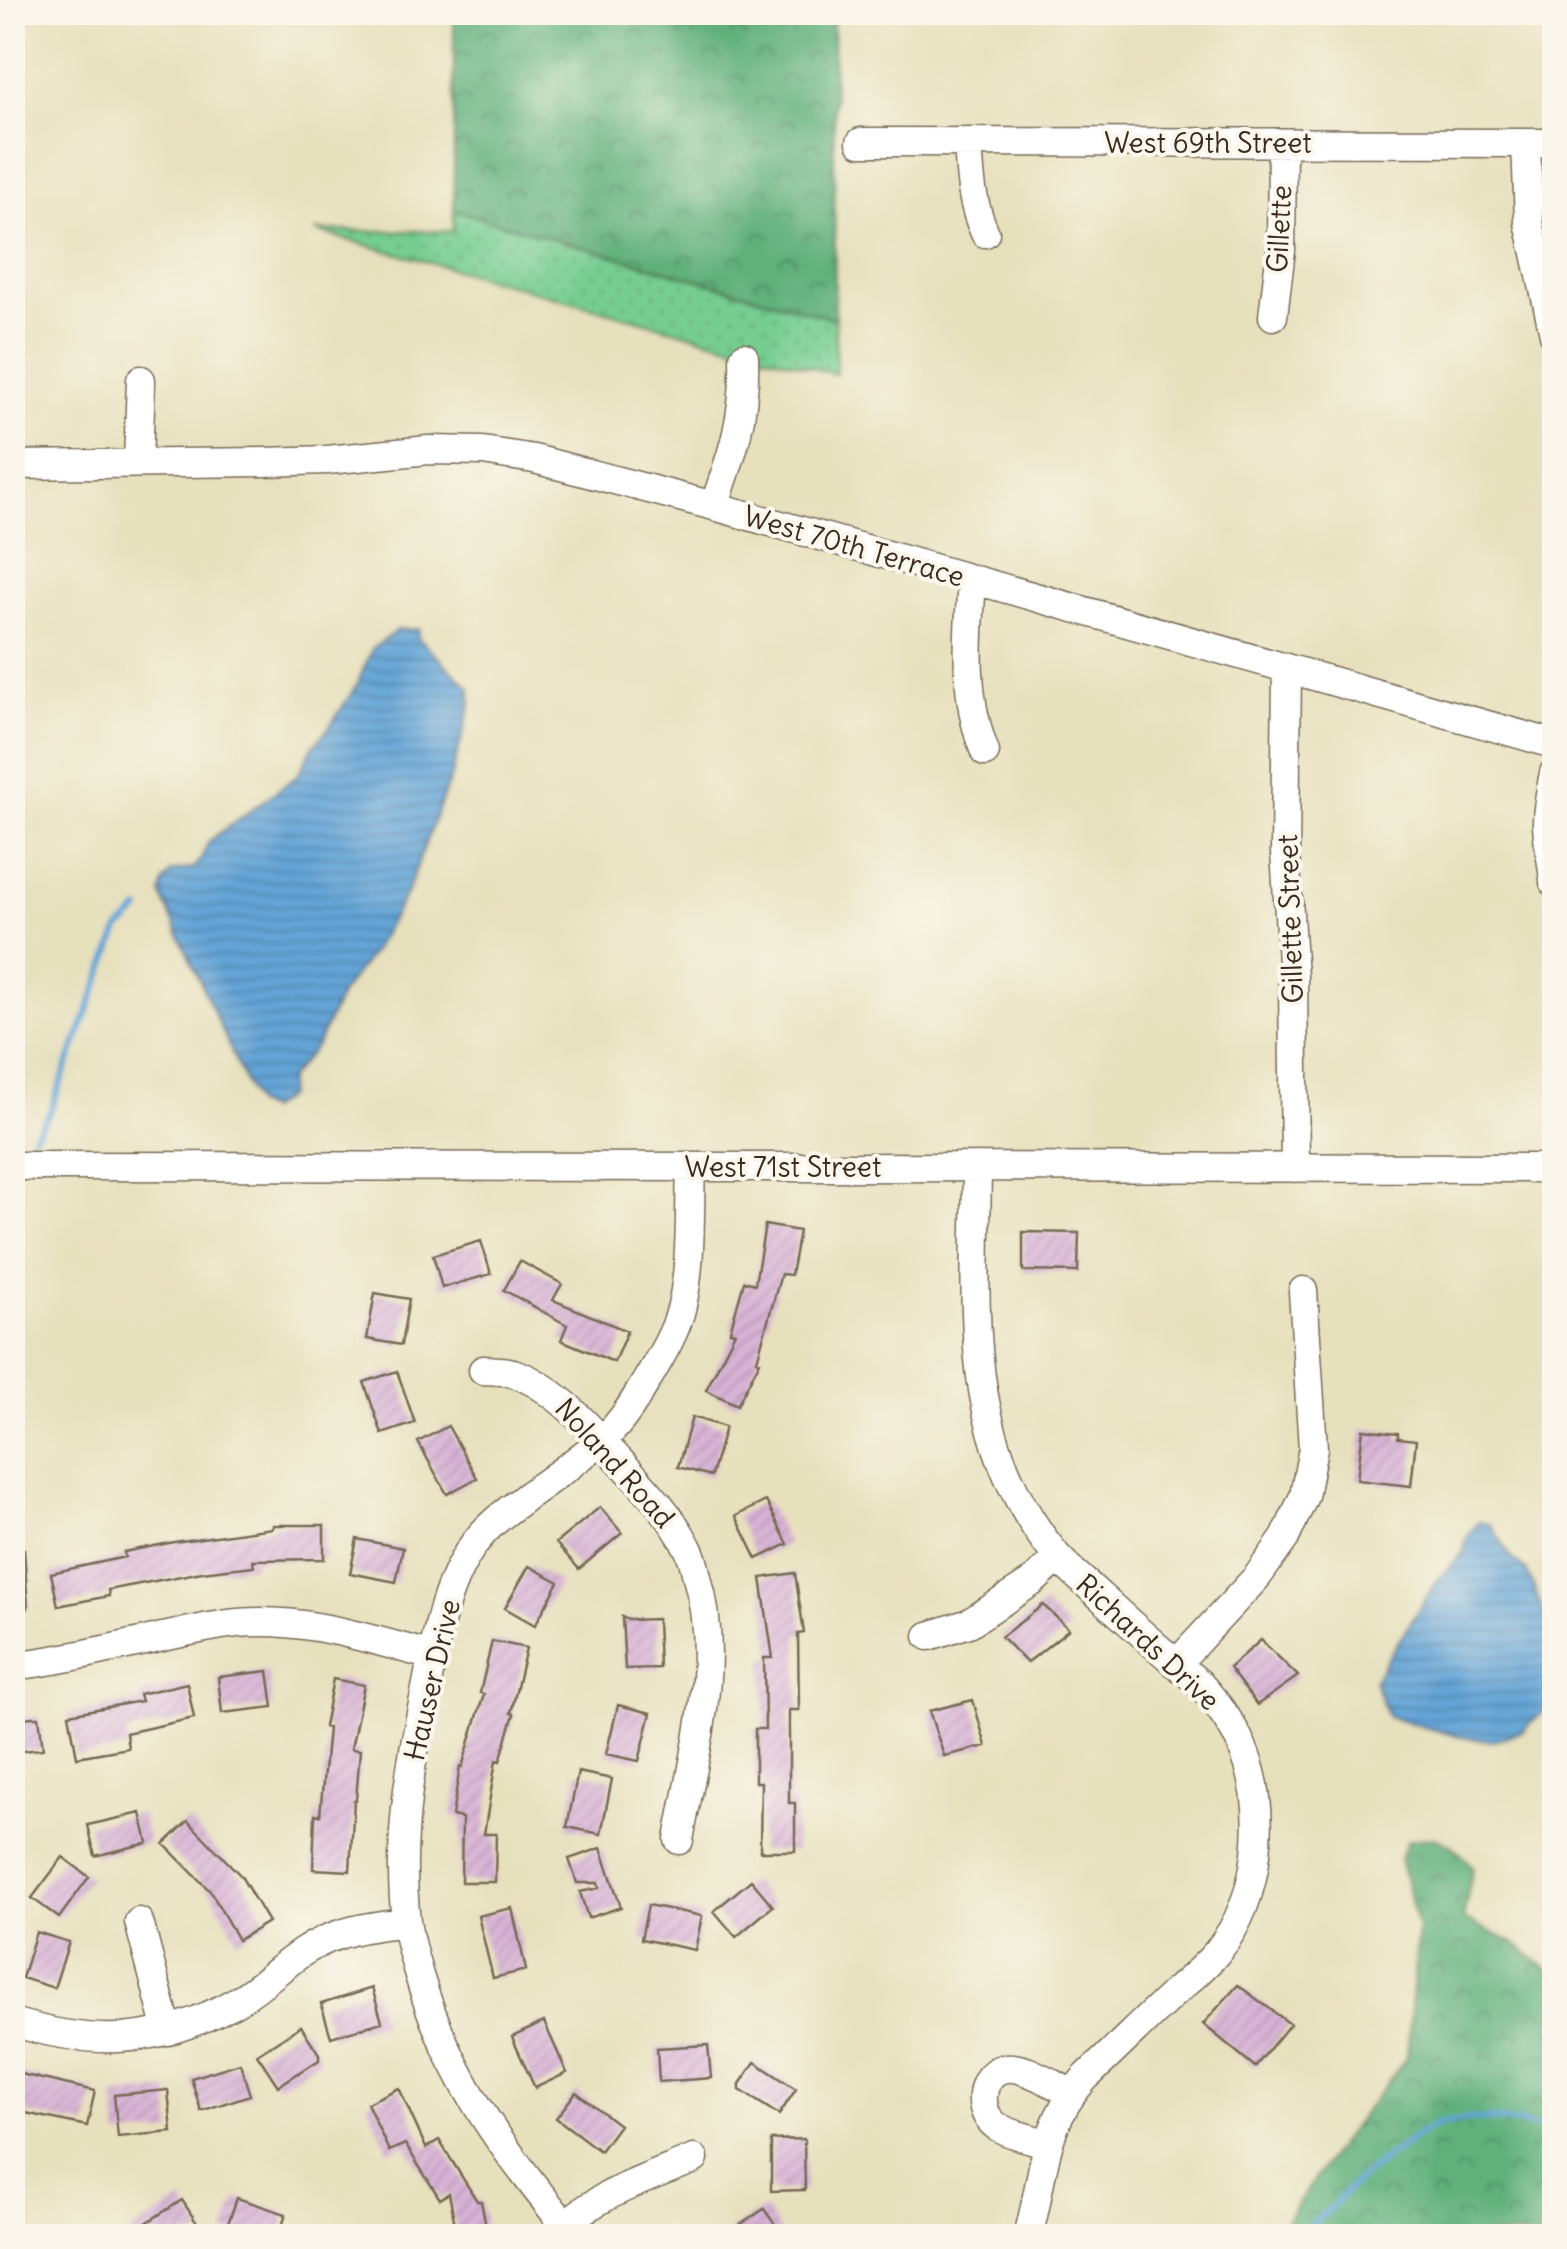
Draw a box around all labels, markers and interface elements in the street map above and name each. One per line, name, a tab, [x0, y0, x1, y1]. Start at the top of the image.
street label: West 69th Street	[1104, 125, 1312, 161]
street label: Gillette	[1259, 184, 1299, 274]
street label: West 70th Terrace	[740, 497, 968, 595]
street label: Gillette Street	[1269, 834, 1311, 1004]
street label: West 71st Street	[685, 1149, 881, 1185]
street label: Noland Road	[547, 1391, 683, 1535]
street label: Richards Drive	[1069, 1566, 1227, 1718]
street label: Hauser Drive	[396, 1596, 468, 1764]

